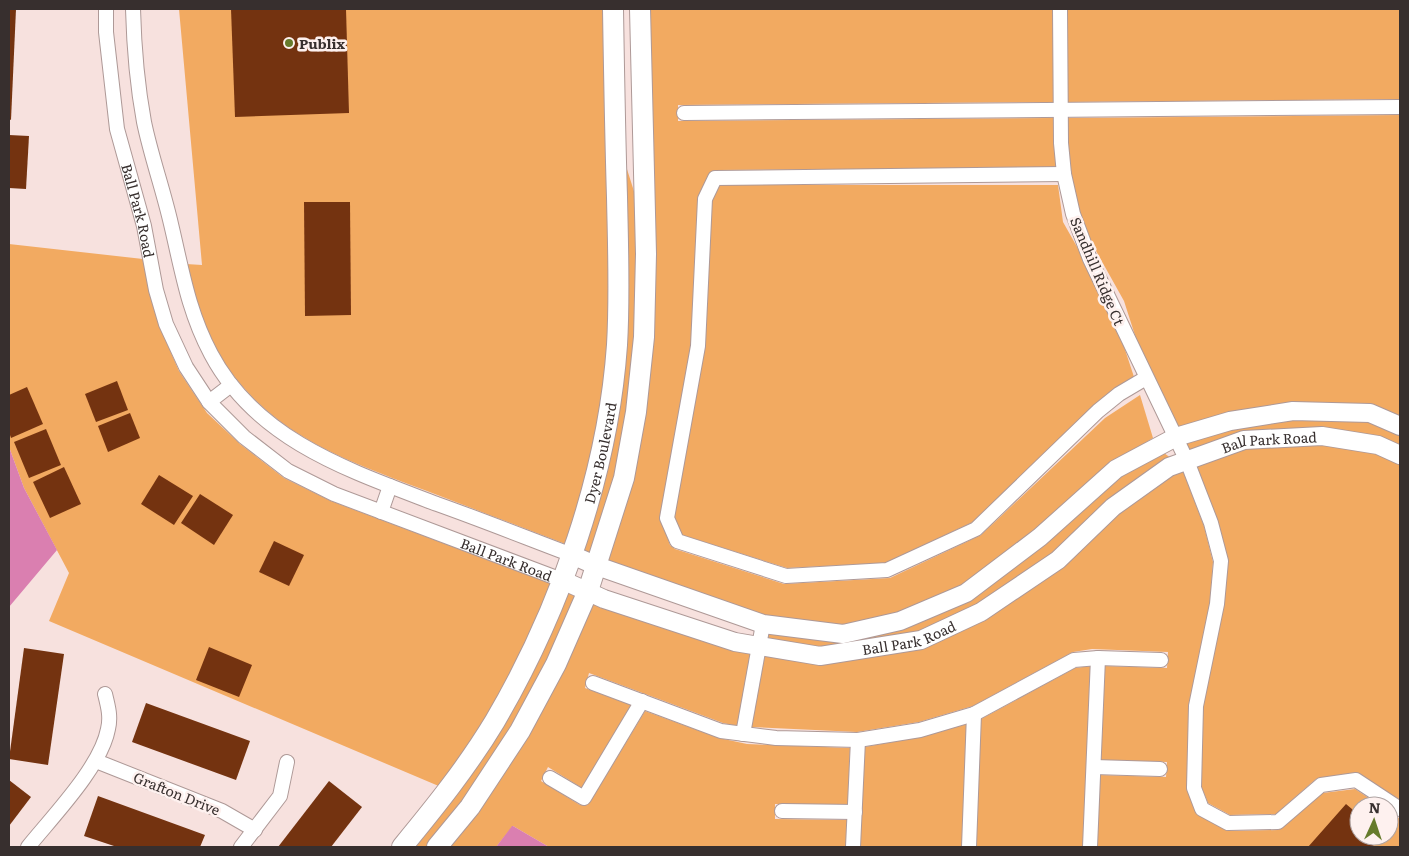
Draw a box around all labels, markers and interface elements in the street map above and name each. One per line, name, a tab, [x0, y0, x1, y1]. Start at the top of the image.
place label: Publix	[299, 33, 346, 53]
marker: Publix	[283, 37, 295, 49]
street label: Ball Park Road	[117, 161, 160, 260]
street label: Sandhill Ridge Ct	[1066, 214, 1130, 329]
street label: Dyer Boulevard	[579, 400, 621, 506]
street label: Ball Park Road	[1218, 426, 1318, 457]
street label: Ball Park Road	[458, 533, 556, 586]
street label: Ball Park Road	[861, 615, 959, 659]
street label: Grafton Drive	[131, 767, 223, 819]
north arrow	[1349, 796, 1399, 846]
text: N	[1368, 797, 1381, 817]

